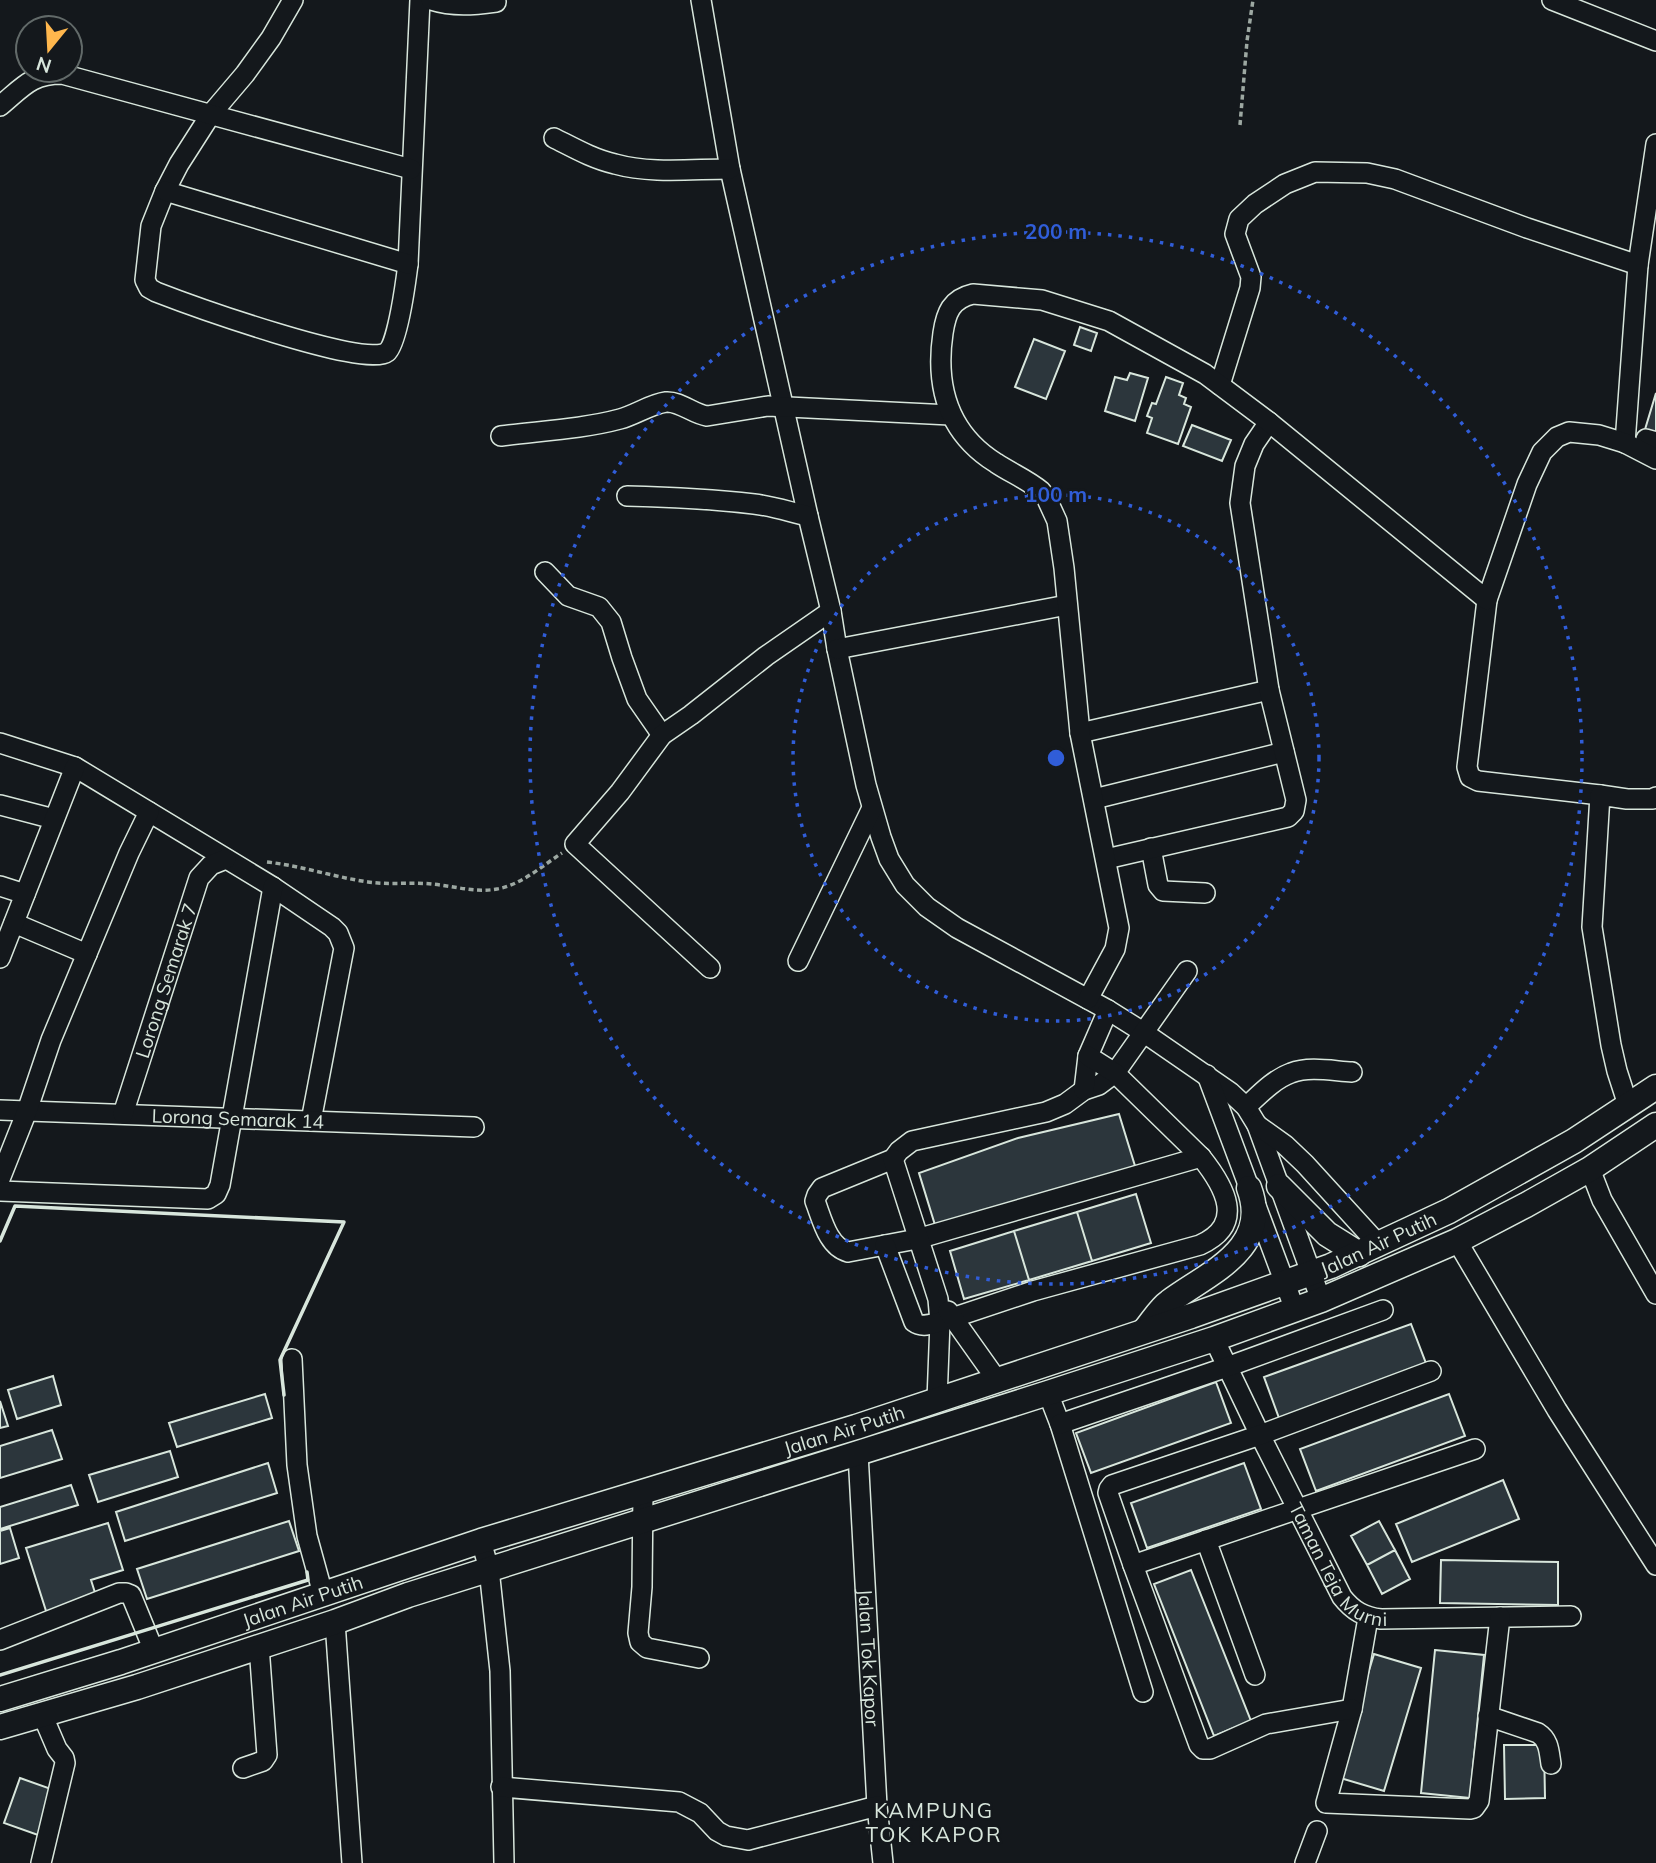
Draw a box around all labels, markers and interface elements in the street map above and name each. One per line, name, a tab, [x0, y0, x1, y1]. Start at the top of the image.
north arrow	[14, 14, 84, 84]
text: N	[33, 52, 54, 79]
text: 200 m	[1025, 218, 1087, 244]
text: 100 m	[1025, 481, 1087, 507]
centre of rings	[1044, 746, 1068, 770]
street label: Lorong Semarak 7	[130, 900, 202, 1061]
street label: Lorong Semarak 14	[151, 1103, 324, 1134]
street label: Jalan Air Putih	[1317, 1207, 1440, 1281]
street label: Jalan Air Putih	[781, 1400, 908, 1460]
street label: Taman Teja Murni	[1284, 1498, 1387, 1631]
street label: Jalan Air Putih	[239, 1570, 366, 1632]
street label: Jalan Tok Kapor	[853, 1588, 885, 1727]
district label: KAMPUNG TOK KAPOR	[865, 1797, 1003, 1847]

